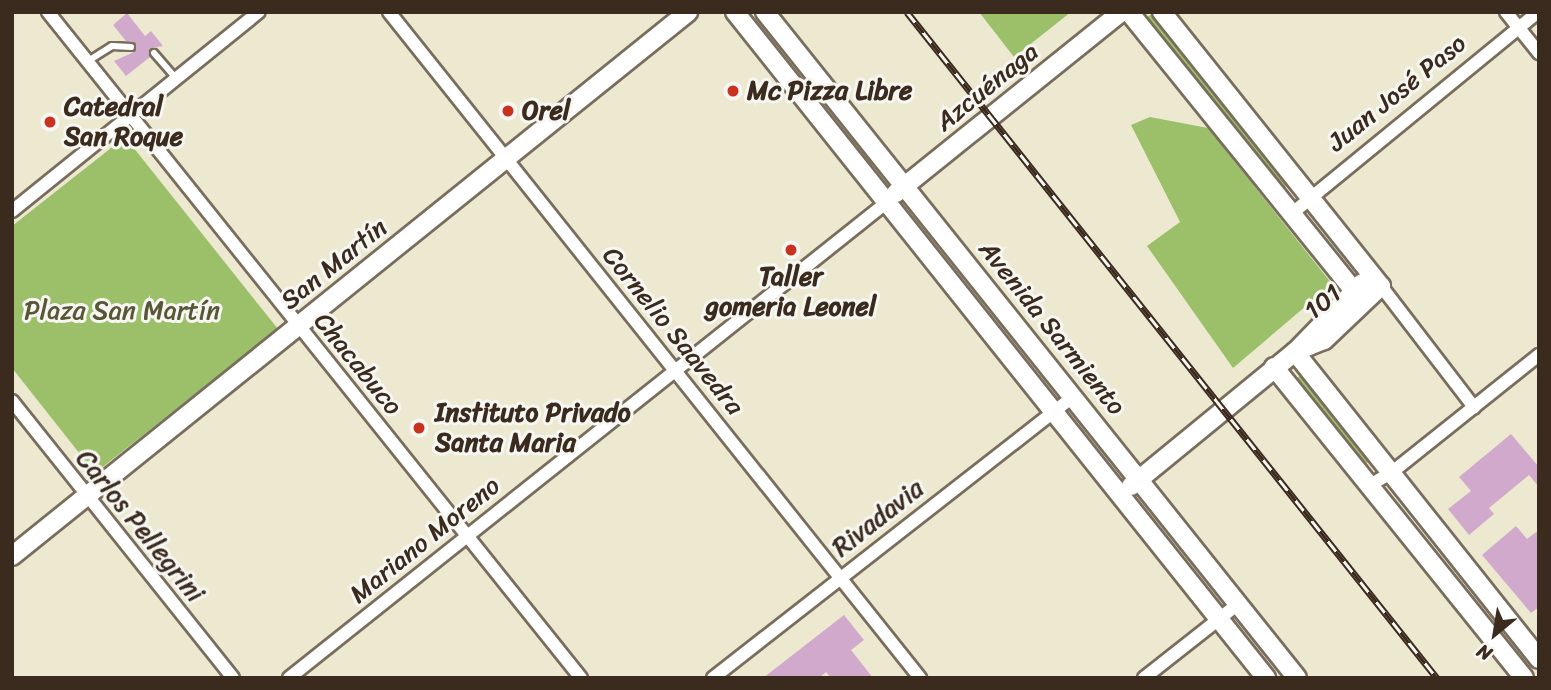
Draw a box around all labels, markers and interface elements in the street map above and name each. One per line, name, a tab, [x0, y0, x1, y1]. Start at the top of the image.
street label: Juan José Paso	[1321, 27, 1473, 159]
street label: Azcuénaga	[929, 36, 1045, 138]
place label: Mc Pizza Libre	[747, 75, 913, 107]
marker: Mc Pizza Libre	[725, 83, 741, 99]
place label: Catedral San Roque	[64, 91, 182, 152]
place label: Orel	[522, 95, 570, 127]
marker: Orel	[500, 103, 516, 119]
marker: Catedral San Roque	[42, 114, 58, 130]
street label: San Martín	[275, 212, 393, 316]
street label: Avenida Sarmiento	[972, 234, 1132, 422]
street label: Cornelio Saavedra	[596, 241, 750, 421]
marker: Taller gomeria Leonel	[783, 242, 799, 258]
place label: Taller gomeria Leonel	[706, 261, 876, 322]
street label: 101	[1298, 278, 1348, 326]
park label: Plaza San Martín	[24, 295, 220, 327]
street label: Chacabuco	[307, 306, 409, 422]
place label: Instituto Privado Santa Maria	[435, 397, 631, 458]
marker: Instituto Privado Santa Maria	[409, 418, 429, 438]
street label: Carlos Pellegrini	[69, 443, 211, 609]
street label: Mariano Moreno	[344, 470, 506, 610]
street label: Rivadavia	[826, 473, 930, 563]
north arrow	[1460, 599, 1530, 669]
text: N	[1470, 635, 1498, 670]

